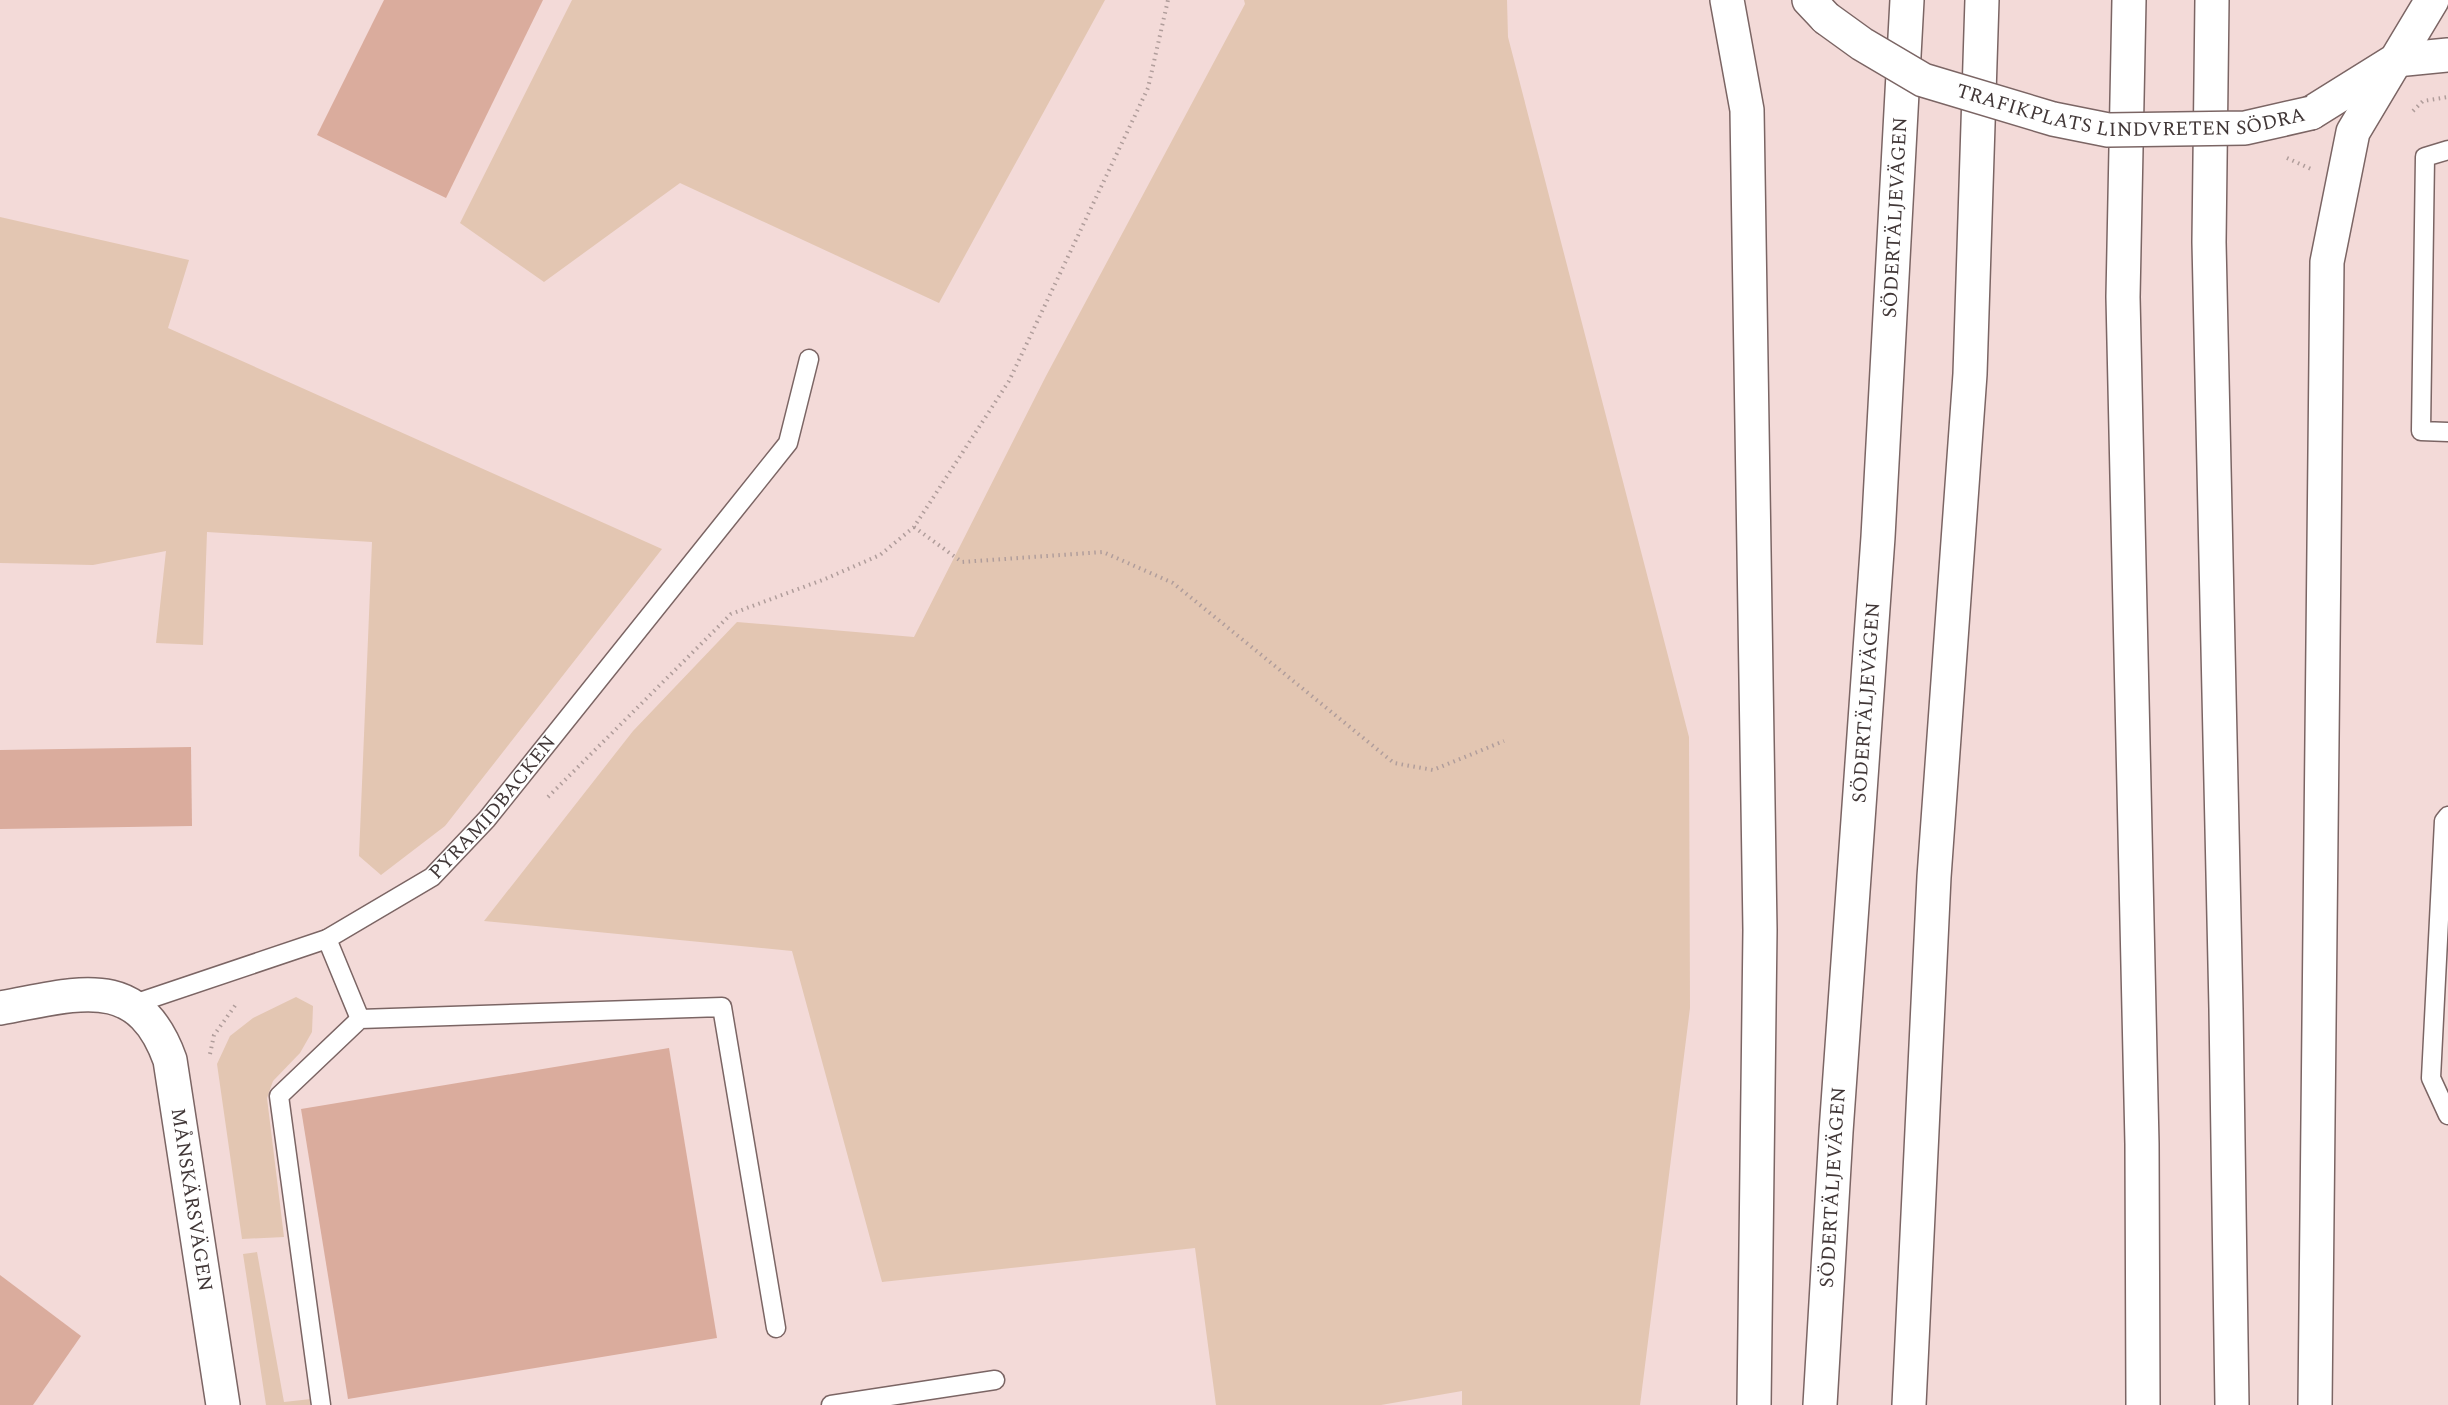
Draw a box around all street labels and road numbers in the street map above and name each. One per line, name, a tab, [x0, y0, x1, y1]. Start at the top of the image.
street label: TRAFIKPLATS LINDVRETEN SÖDRA	[1953, 76, 2308, 145]
street label: SÖDERTÄLJEVÄGEN	[1875, 116, 1916, 319]
street label: SÖDERTÄLJEVÄGEN	[1844, 601, 1888, 804]
street label: PYRAMIDBACKEN	[422, 729, 564, 887]
street label: SÖDERTÄLJEVÄGEN	[1812, 1086, 1854, 1289]
street label: MÅNSKÄRSVÄGEN	[163, 1106, 220, 1294]

